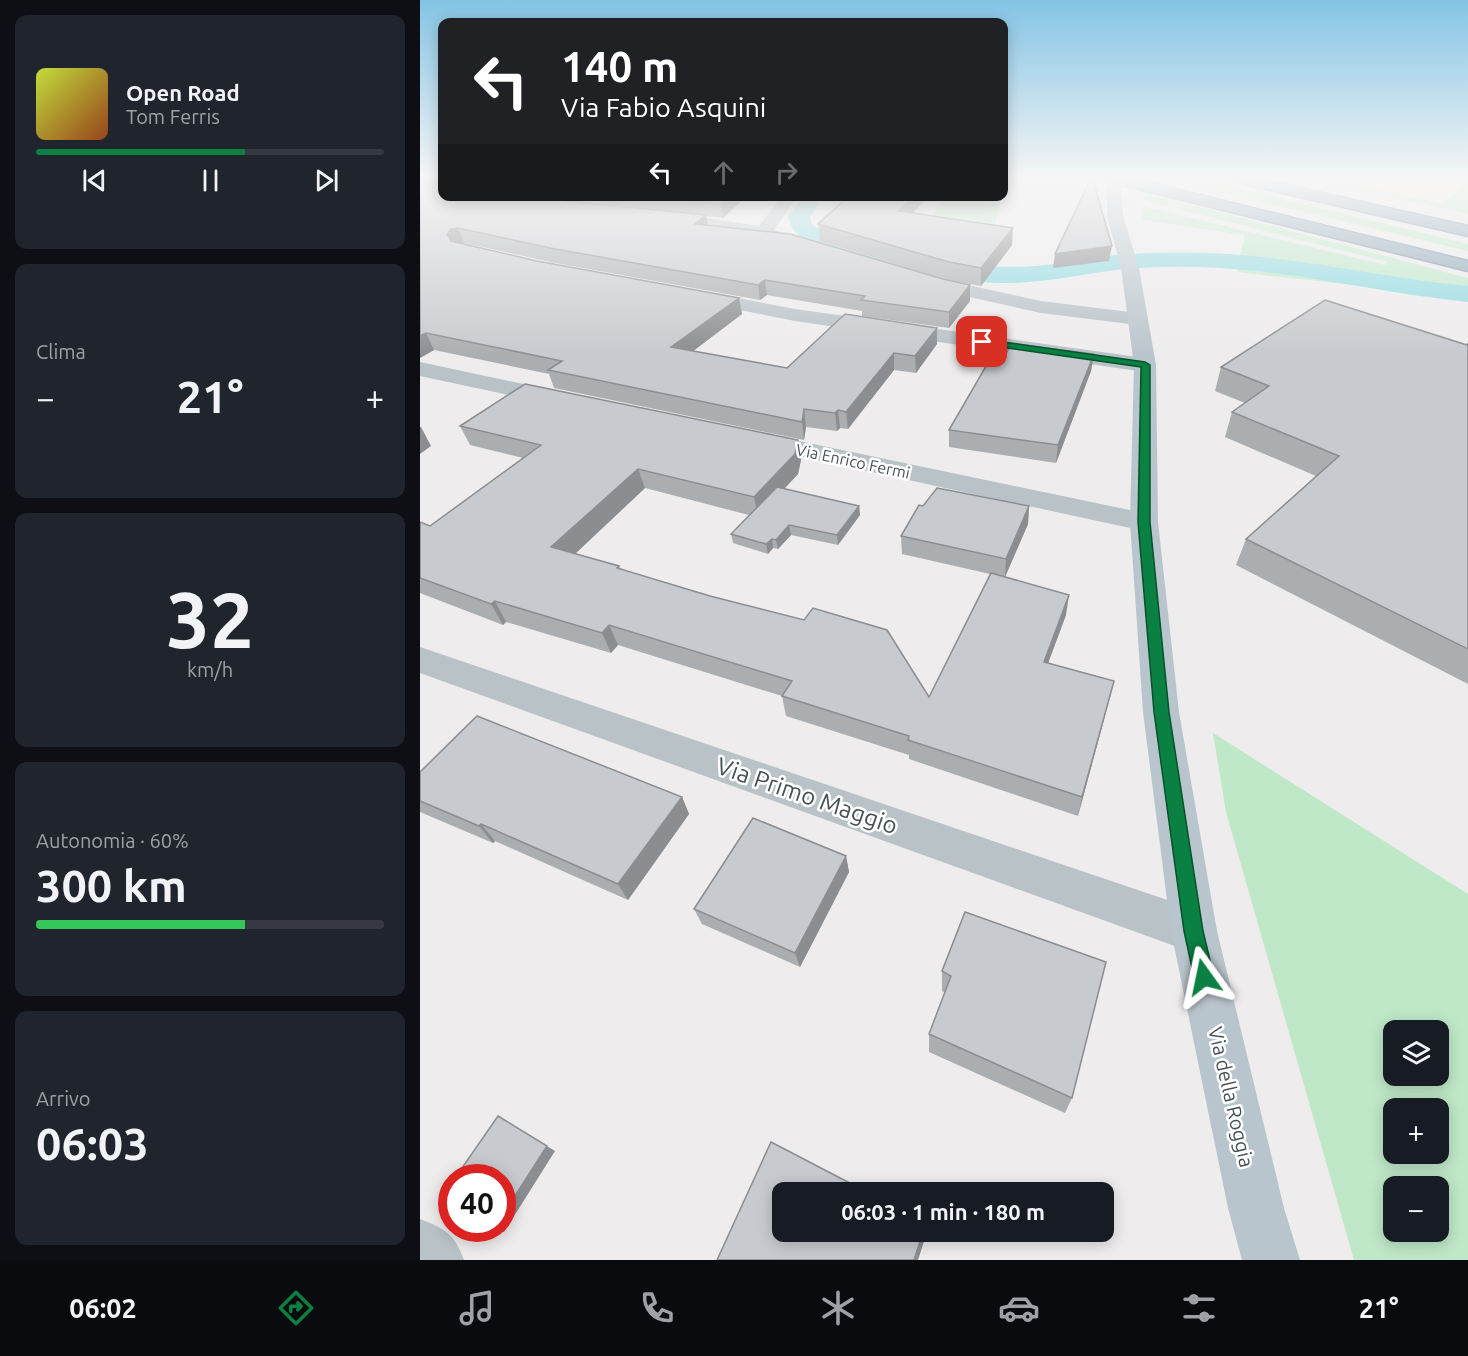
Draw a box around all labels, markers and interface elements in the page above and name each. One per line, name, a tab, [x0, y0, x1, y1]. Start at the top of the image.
icon: left	[462, 42, 540, 120]
text: 140 m	[561, 43, 678, 90]
text: Open Road	[126, 80, 240, 105]
text: Via Fabio Asquini	[561, 92, 766, 122]
text: Tom Ferris	[126, 105, 220, 128]
icon: left	[644, 156, 677, 189]
icon: ahead	[707, 156, 740, 189]
icon: right	[770, 156, 803, 189]
icon: previous	[78, 164, 111, 197]
icon: pause	[194, 164, 227, 197]
icon: next	[310, 164, 343, 197]
pin	[956, 316, 1007, 367]
icon: arrive	[965, 325, 998, 358]
text: Clima	[36, 340, 86, 363]
text: 21°	[177, 371, 243, 422]
text: −	[36, 379, 55, 416]
text: +	[365, 379, 384, 416]
street label: Via Enrico Fermi	[794, 440, 912, 482]
text: 32	[166, 575, 254, 663]
text: km/h	[187, 658, 233, 681]
street label: Via Primo Maggio	[713, 752, 901, 839]
text: Autonomia · 60%	[36, 829, 189, 852]
text: 300 km	[36, 860, 187, 911]
position arrow	[1172, 945, 1236, 1009]
map controls	[1383, 1020, 1449, 1242]
button: layers	[1383, 1020, 1449, 1086]
street label: Via della Roggia	[1204, 1024, 1259, 1169]
text: Arrivo	[36, 1087, 90, 1110]
button: +	[1383, 1098, 1449, 1164]
text: 06:03	[36, 1118, 149, 1169]
speed limit sign: 40	[438, 1164, 516, 1242]
button: −	[1383, 1176, 1449, 1242]
text: 06:03 · 1 min · 180 m	[841, 1199, 1045, 1224]
icon: directions	[275, 1287, 317, 1329]
icon: music	[456, 1287, 498, 1329]
icon: phone	[636, 1287, 678, 1329]
icon: climate	[817, 1287, 859, 1329]
icon: car	[998, 1287, 1040, 1329]
icon: filters	[1178, 1287, 1220, 1329]
text: 06:02	[69, 1293, 137, 1323]
text: 21°	[1359, 1293, 1399, 1323]

